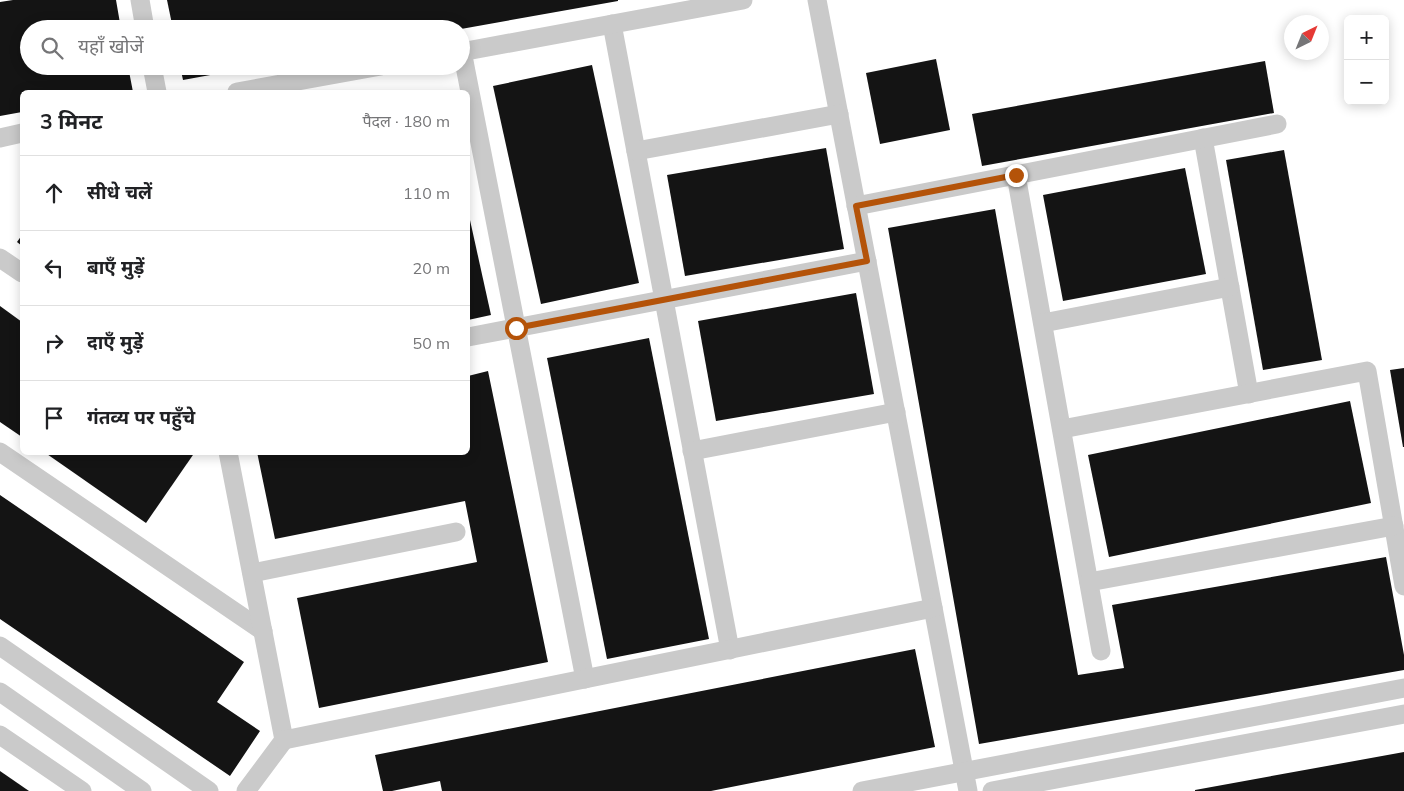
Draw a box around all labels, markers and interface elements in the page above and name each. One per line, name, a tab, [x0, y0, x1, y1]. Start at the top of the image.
north arrow	[1284, 15, 1329, 60]
map controls	[1344, 15, 1389, 105]
button: +	[1344, 15, 1389, 60]
search box	[20, 20, 470, 75]
icon: search	[38, 34, 66, 62]
text: यहाँ खोजें	[78, 34, 144, 58]
button: −	[1344, 60, 1389, 105]
text: 3 मिनट	[40, 108, 102, 134]
text: पैदल · 180 m	[362, 111, 450, 131]
route end	[1005, 164, 1028, 187]
icon: ahead	[40, 179, 68, 207]
text: सीधे चलें	[87, 180, 152, 204]
text: 110 m	[403, 183, 450, 203]
icon: left	[40, 254, 68, 282]
text: बाएँ मुड़ें	[87, 255, 144, 279]
text: 20 m	[413, 258, 450, 278]
route start	[505, 317, 528, 340]
icon: right	[40, 329, 68, 357]
text: दाएँ मुड़ें	[87, 330, 143, 354]
text: 50 m	[413, 333, 450, 353]
icon: arrive	[40, 404, 68, 432]
text: गंतव्य पर पहुँचे	[87, 405, 195, 429]

